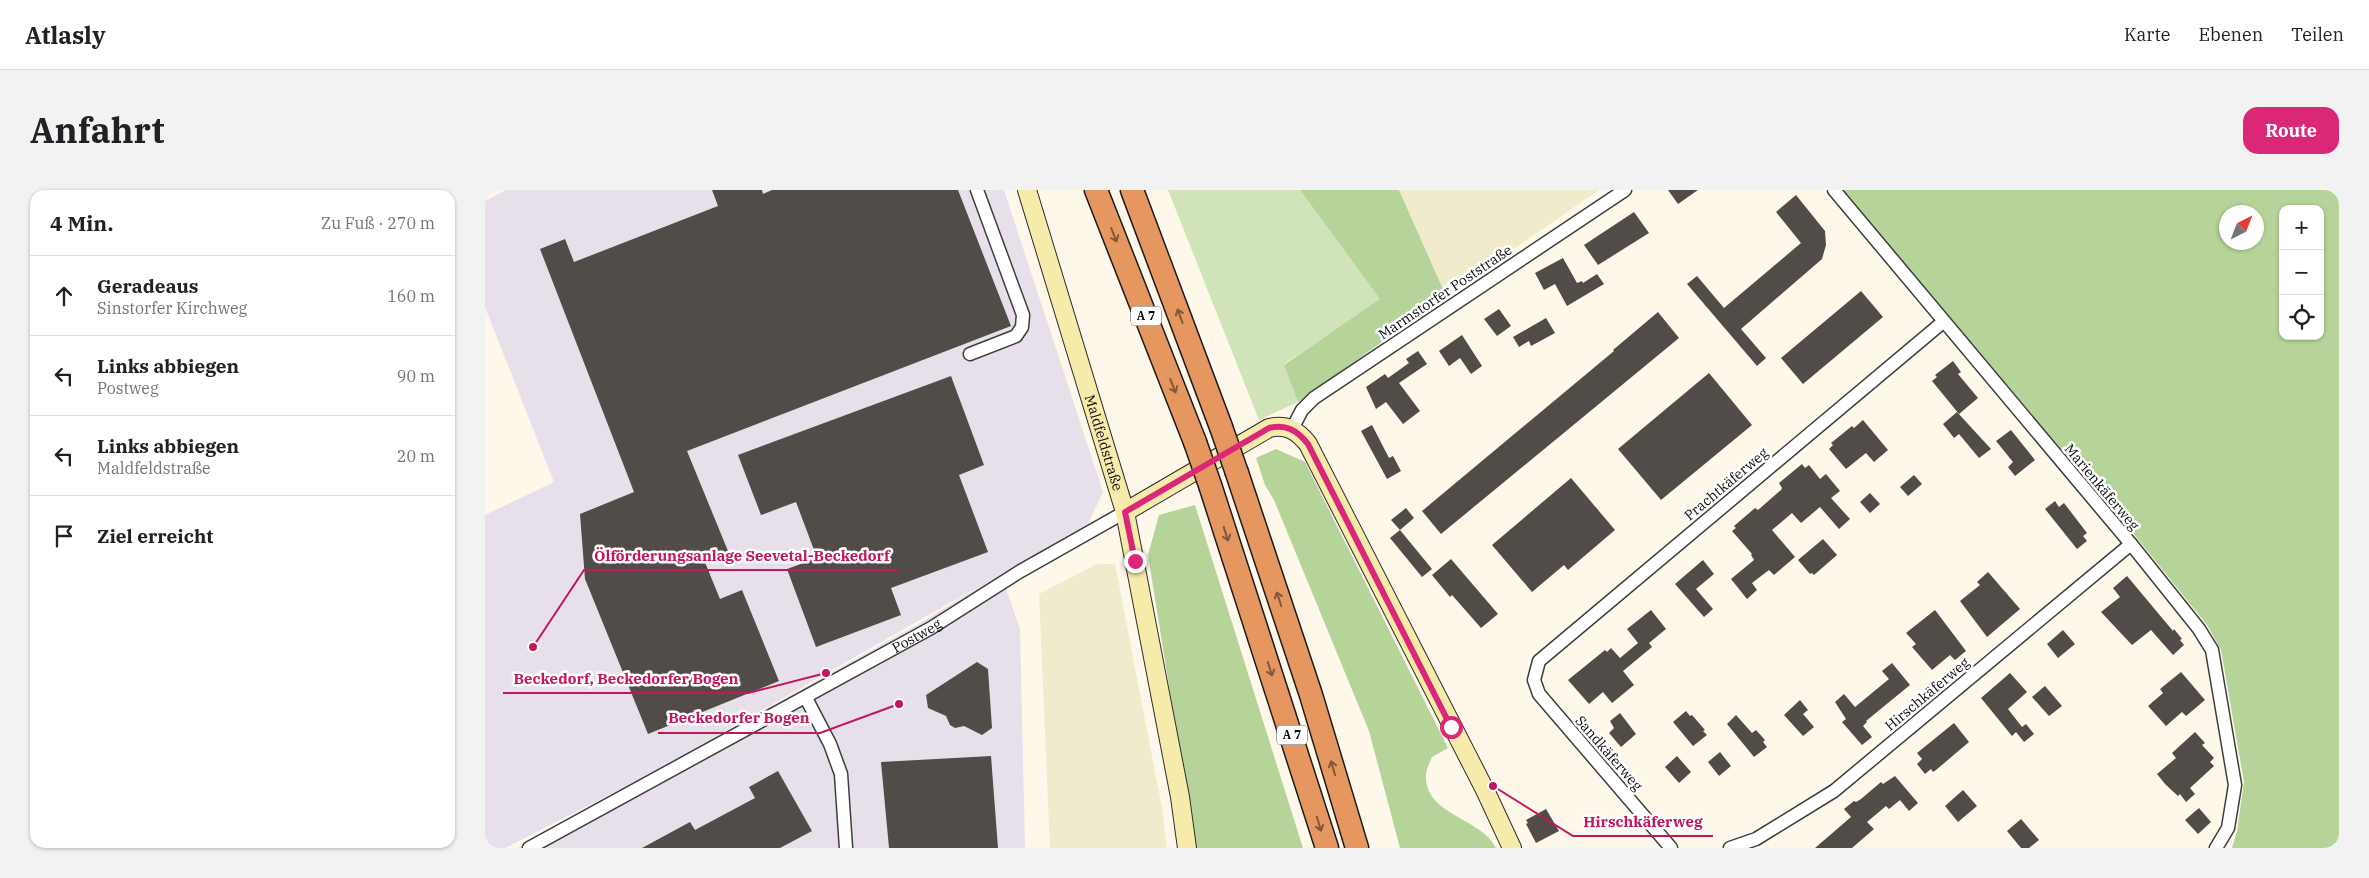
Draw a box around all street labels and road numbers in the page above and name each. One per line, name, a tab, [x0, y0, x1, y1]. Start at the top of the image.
street label: Marmstorfer Poststraße	[1375, 241, 1515, 343]
road number: A 7	[1131, 306, 1161, 326]
street label: Maldfeldstraße	[1081, 392, 1127, 493]
street label: Marienkäferweg	[2061, 440, 2144, 534]
street label: Prachtkäferweg	[1680, 443, 1772, 524]
street label: Postweg	[889, 614, 945, 657]
street label: Hirschkäferweg	[1881, 653, 1973, 735]
street label: Sandkäferweg	[1571, 712, 1647, 795]
road number: A 7	[1277, 726, 1307, 744]

